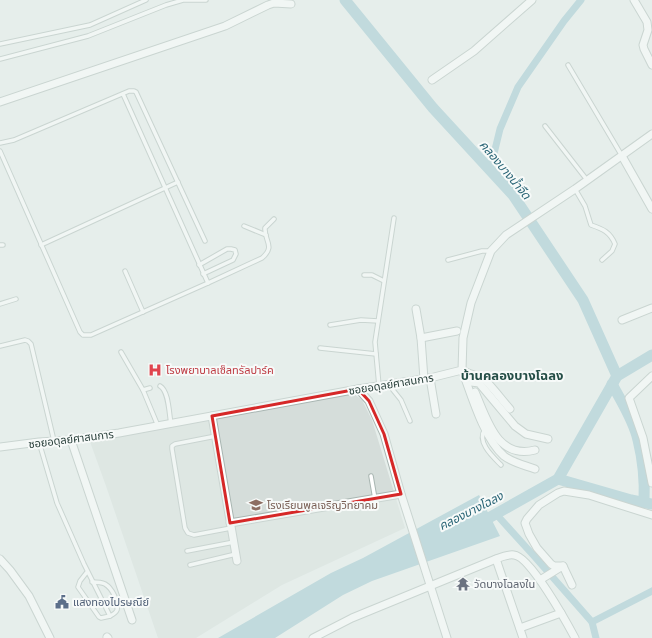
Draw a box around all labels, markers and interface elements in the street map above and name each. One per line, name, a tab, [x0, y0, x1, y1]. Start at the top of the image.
water label: คลองบางน้ำจืด	[476, 137, 535, 203]
hospital icon: โรงพยาบาลเซ็ลทรัลปาร์ค	[147, 362, 163, 378]
place label: โรงพยาบาลเซ็ลทรัลปาร์ค	[166, 364, 274, 377]
district label: บ้านคลองบางโฉลง	[461, 368, 563, 383]
street label: ซอยอดุลย์ศาสนการ	[348, 371, 434, 398]
street label: ซอยอดุลย์ศาสนการ	[28, 428, 114, 451]
water label: คลองบางโฉลง	[437, 489, 506, 533]
school or university icon: โรงเรียนพูลเจริญวิทยาคม	[248, 497, 264, 513]
place label: โรงเรียนพูลเจริญวิทยาคม	[267, 499, 378, 512]
temple icon: วัดบางโฉลงใน	[455, 576, 471, 592]
place label: วัดบางโฉลงใน	[474, 578, 535, 591]
public building icon: แสงทองไปรษณีย์	[54, 594, 70, 610]
place label: แสงทองไปรษณีย์	[73, 596, 149, 609]

